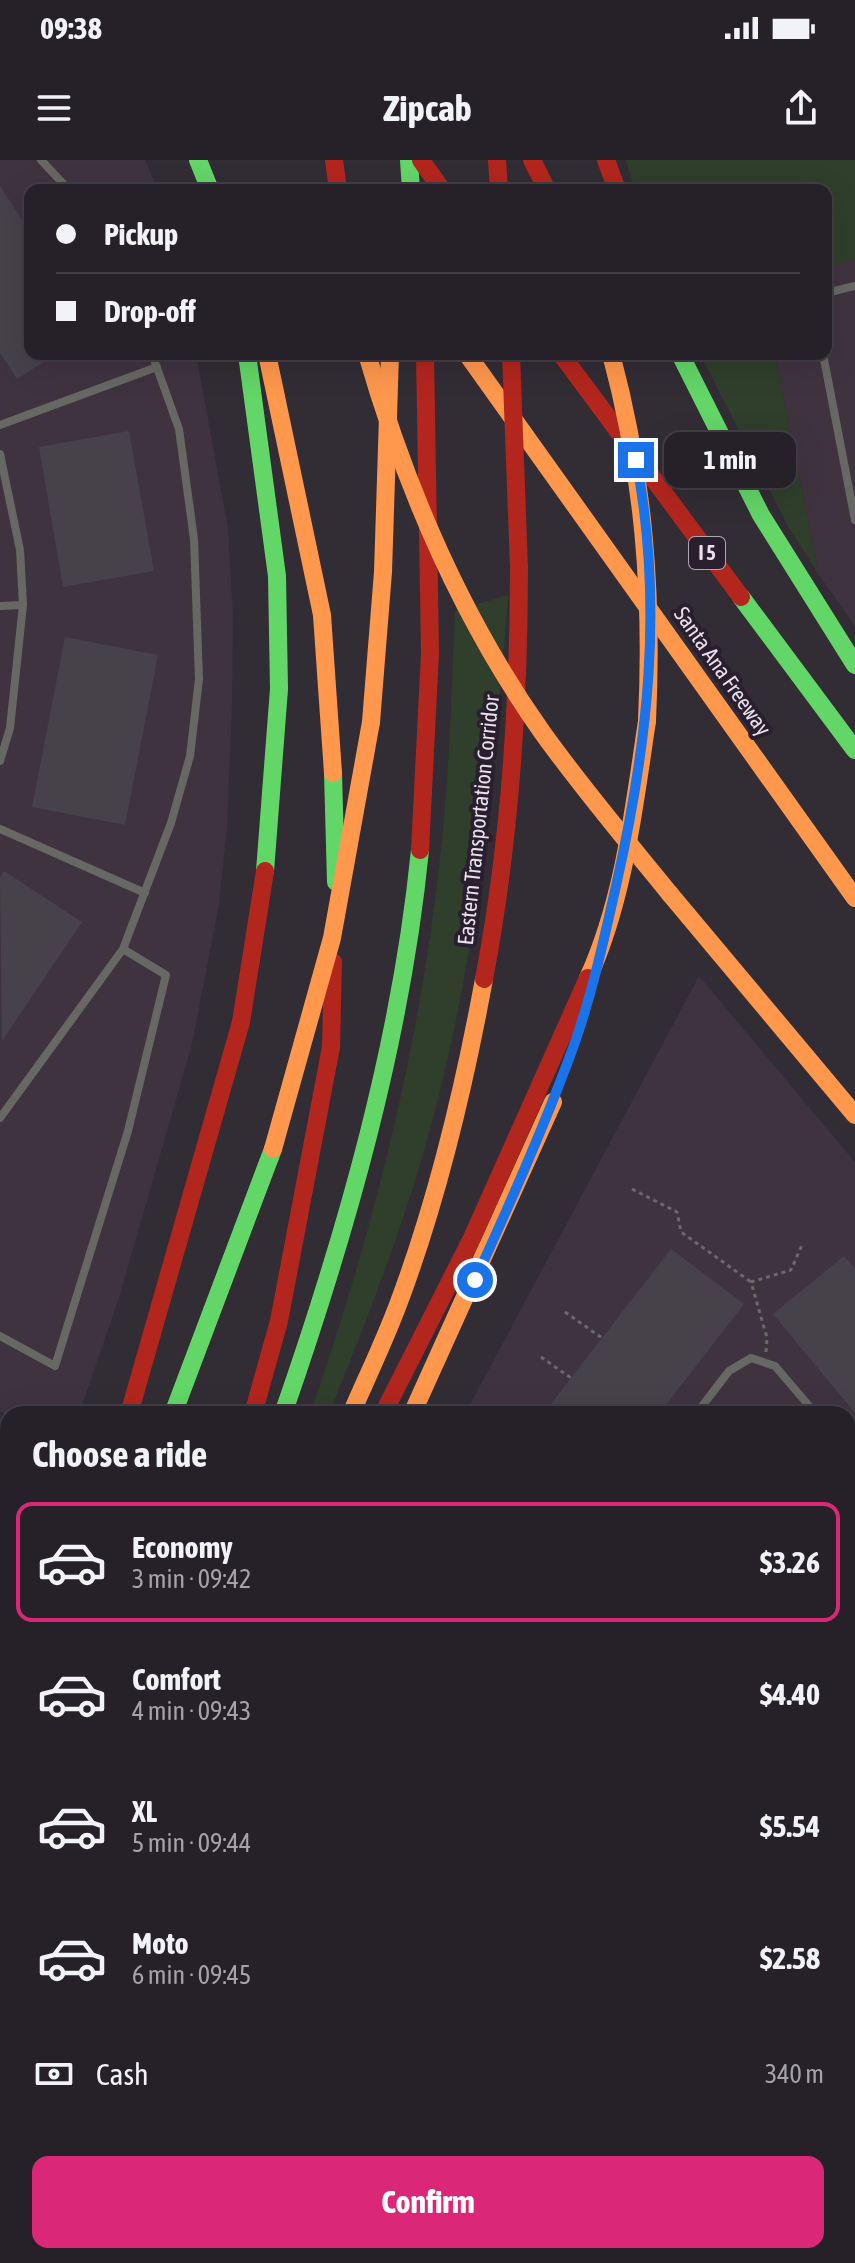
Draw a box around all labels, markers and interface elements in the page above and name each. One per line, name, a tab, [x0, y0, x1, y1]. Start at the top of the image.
text: 09:38	[40, 11, 102, 45]
icon: menu	[32, 86, 76, 130]
icon: share	[779, 86, 823, 130]
text: Zipcab	[383, 87, 472, 129]
text: Pickup	[104, 217, 178, 251]
text: Drop-off	[104, 294, 196, 328]
callout: 1 min	[664, 432, 796, 488]
route end	[618, 442, 654, 478]
text: 1 min	[703, 445, 757, 475]
road number: I 5	[689, 537, 725, 569]
street label: Santa Ana Freeway	[669, 602, 777, 740]
street label: Eastern Transportation Corridor	[452, 693, 504, 946]
route start	[457, 1262, 493, 1298]
text: Choose a ride	[32, 1433, 207, 1475]
icon: car	[36, 1526, 108, 1598]
text: Economy	[132, 1530, 233, 1564]
text: $3.26	[760, 1545, 820, 1579]
text: 3 min · 09:42	[132, 1564, 251, 1594]
icon: car	[36, 1658, 108, 1730]
text: Comfort	[132, 1662, 221, 1696]
text: $4.40	[760, 1677, 820, 1711]
text: 4 min · 09:43	[132, 1696, 251, 1726]
icon: car	[36, 1790, 108, 1862]
text: XL	[132, 1794, 157, 1828]
text: $5.54	[760, 1809, 820, 1843]
text: 5 min · 09:44	[132, 1828, 251, 1858]
icon: car	[36, 1922, 108, 1994]
text: Moto	[132, 1926, 189, 1960]
text: $2.58	[760, 1941, 820, 1975]
text: 6 min · 09:45	[132, 1960, 251, 1990]
icon: cash	[32, 2052, 76, 2096]
text: Cash	[96, 2057, 149, 2091]
text: 340 m	[765, 2059, 824, 2089]
button: Confirm	[32, 2156, 824, 2248]

